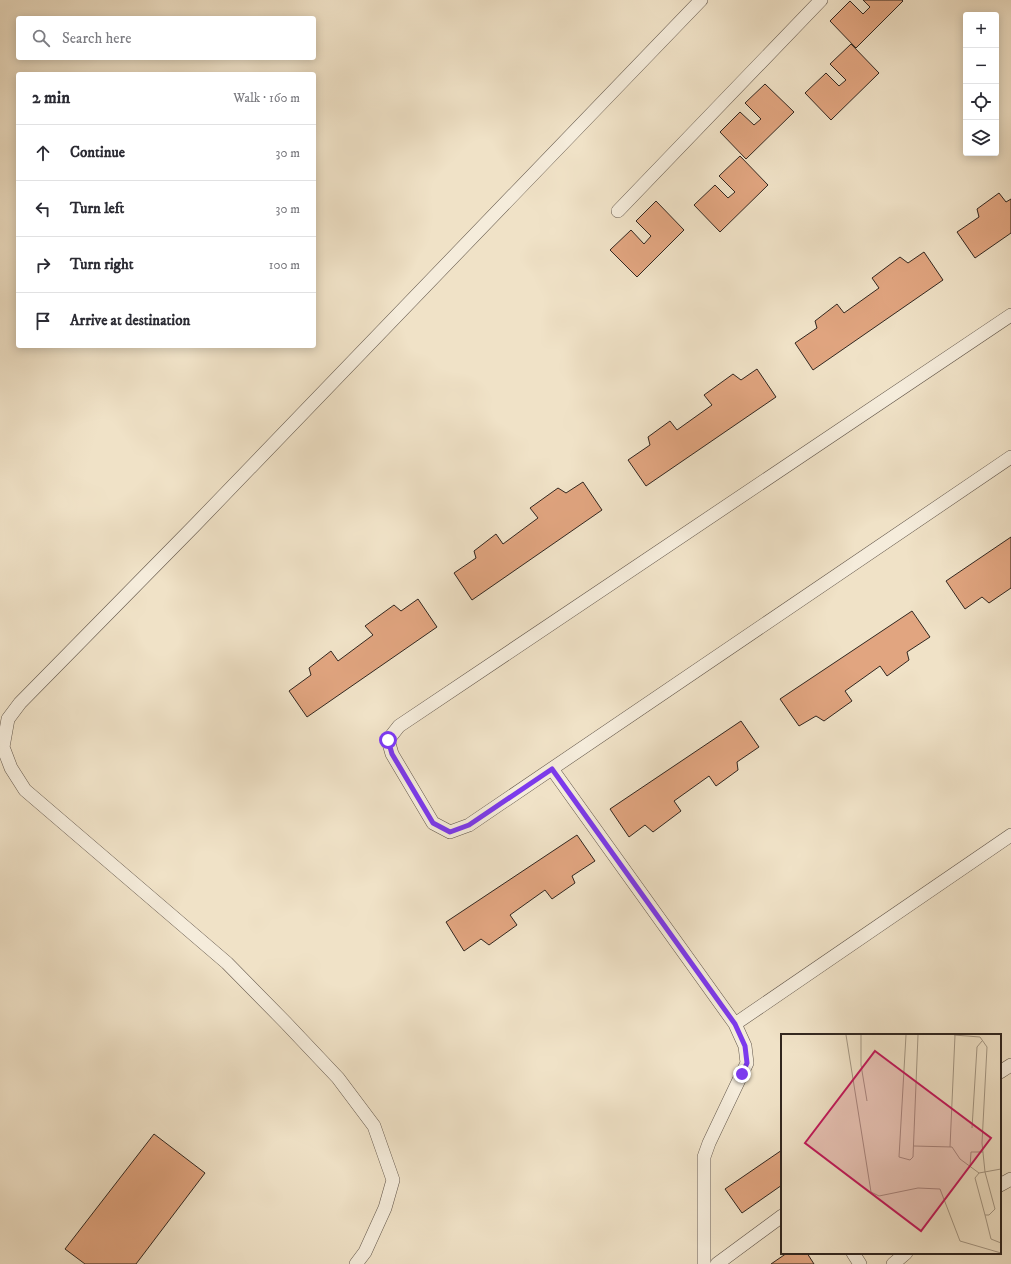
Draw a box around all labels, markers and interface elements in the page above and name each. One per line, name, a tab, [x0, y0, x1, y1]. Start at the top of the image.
map controls	[963, 12, 999, 156]
button: +	[963, 12, 999, 48]
search box	[16, 16, 316, 60]
icon: search	[30, 27, 52, 49]
text: Search here	[62, 29, 131, 48]
button: −	[963, 48, 999, 84]
button: locate	[963, 84, 999, 120]
text: 2 min	[32, 87, 70, 109]
text: Walk · 160 m	[233, 90, 300, 106]
button: layers	[963, 120, 999, 156]
icon: ahead	[32, 142, 54, 164]
text: Continue	[70, 143, 125, 162]
text: 30 m	[276, 145, 300, 161]
icon: left	[32, 198, 54, 220]
text: Turn left	[70, 199, 124, 218]
text: 30 m	[276, 201, 300, 217]
icon: right	[32, 254, 54, 276]
text: Turn right	[70, 255, 133, 274]
text: 100 m	[269, 257, 300, 273]
icon: arrive	[32, 310, 54, 332]
text: Arrive at destination	[70, 311, 190, 330]
route start	[379, 731, 397, 749]
inset map	[781, 1034, 1001, 1254]
route end	[733, 1065, 751, 1083]

